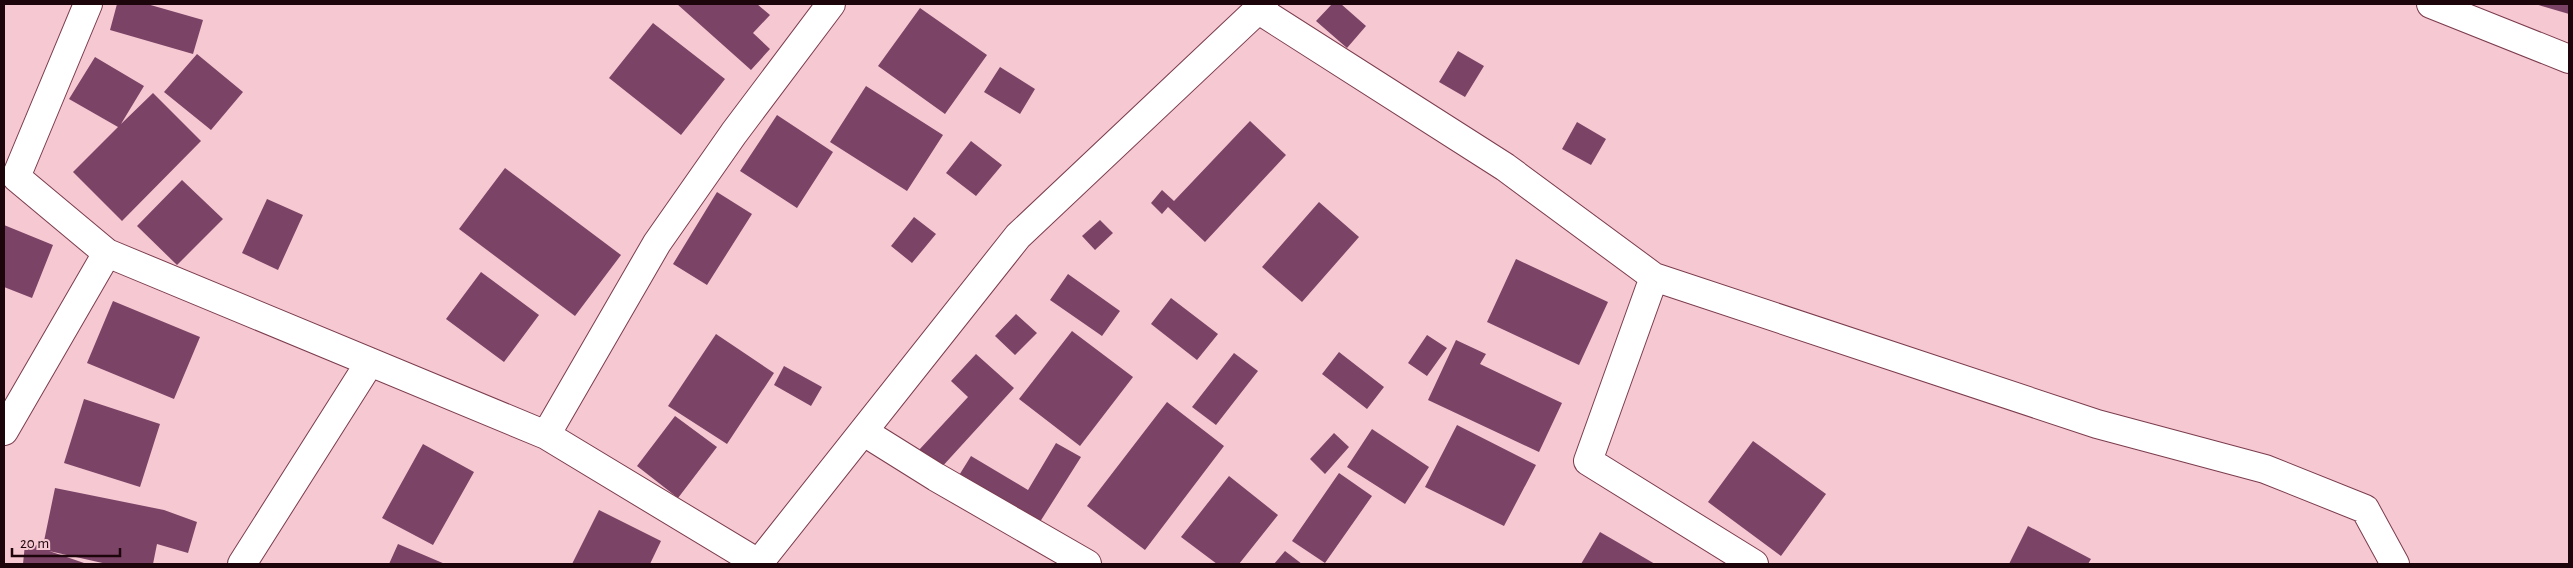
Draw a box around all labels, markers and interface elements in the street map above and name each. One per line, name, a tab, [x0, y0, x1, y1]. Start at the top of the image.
scale bar	[12, 526, 120, 558]
text: 20 m	[20, 536, 49, 551]

